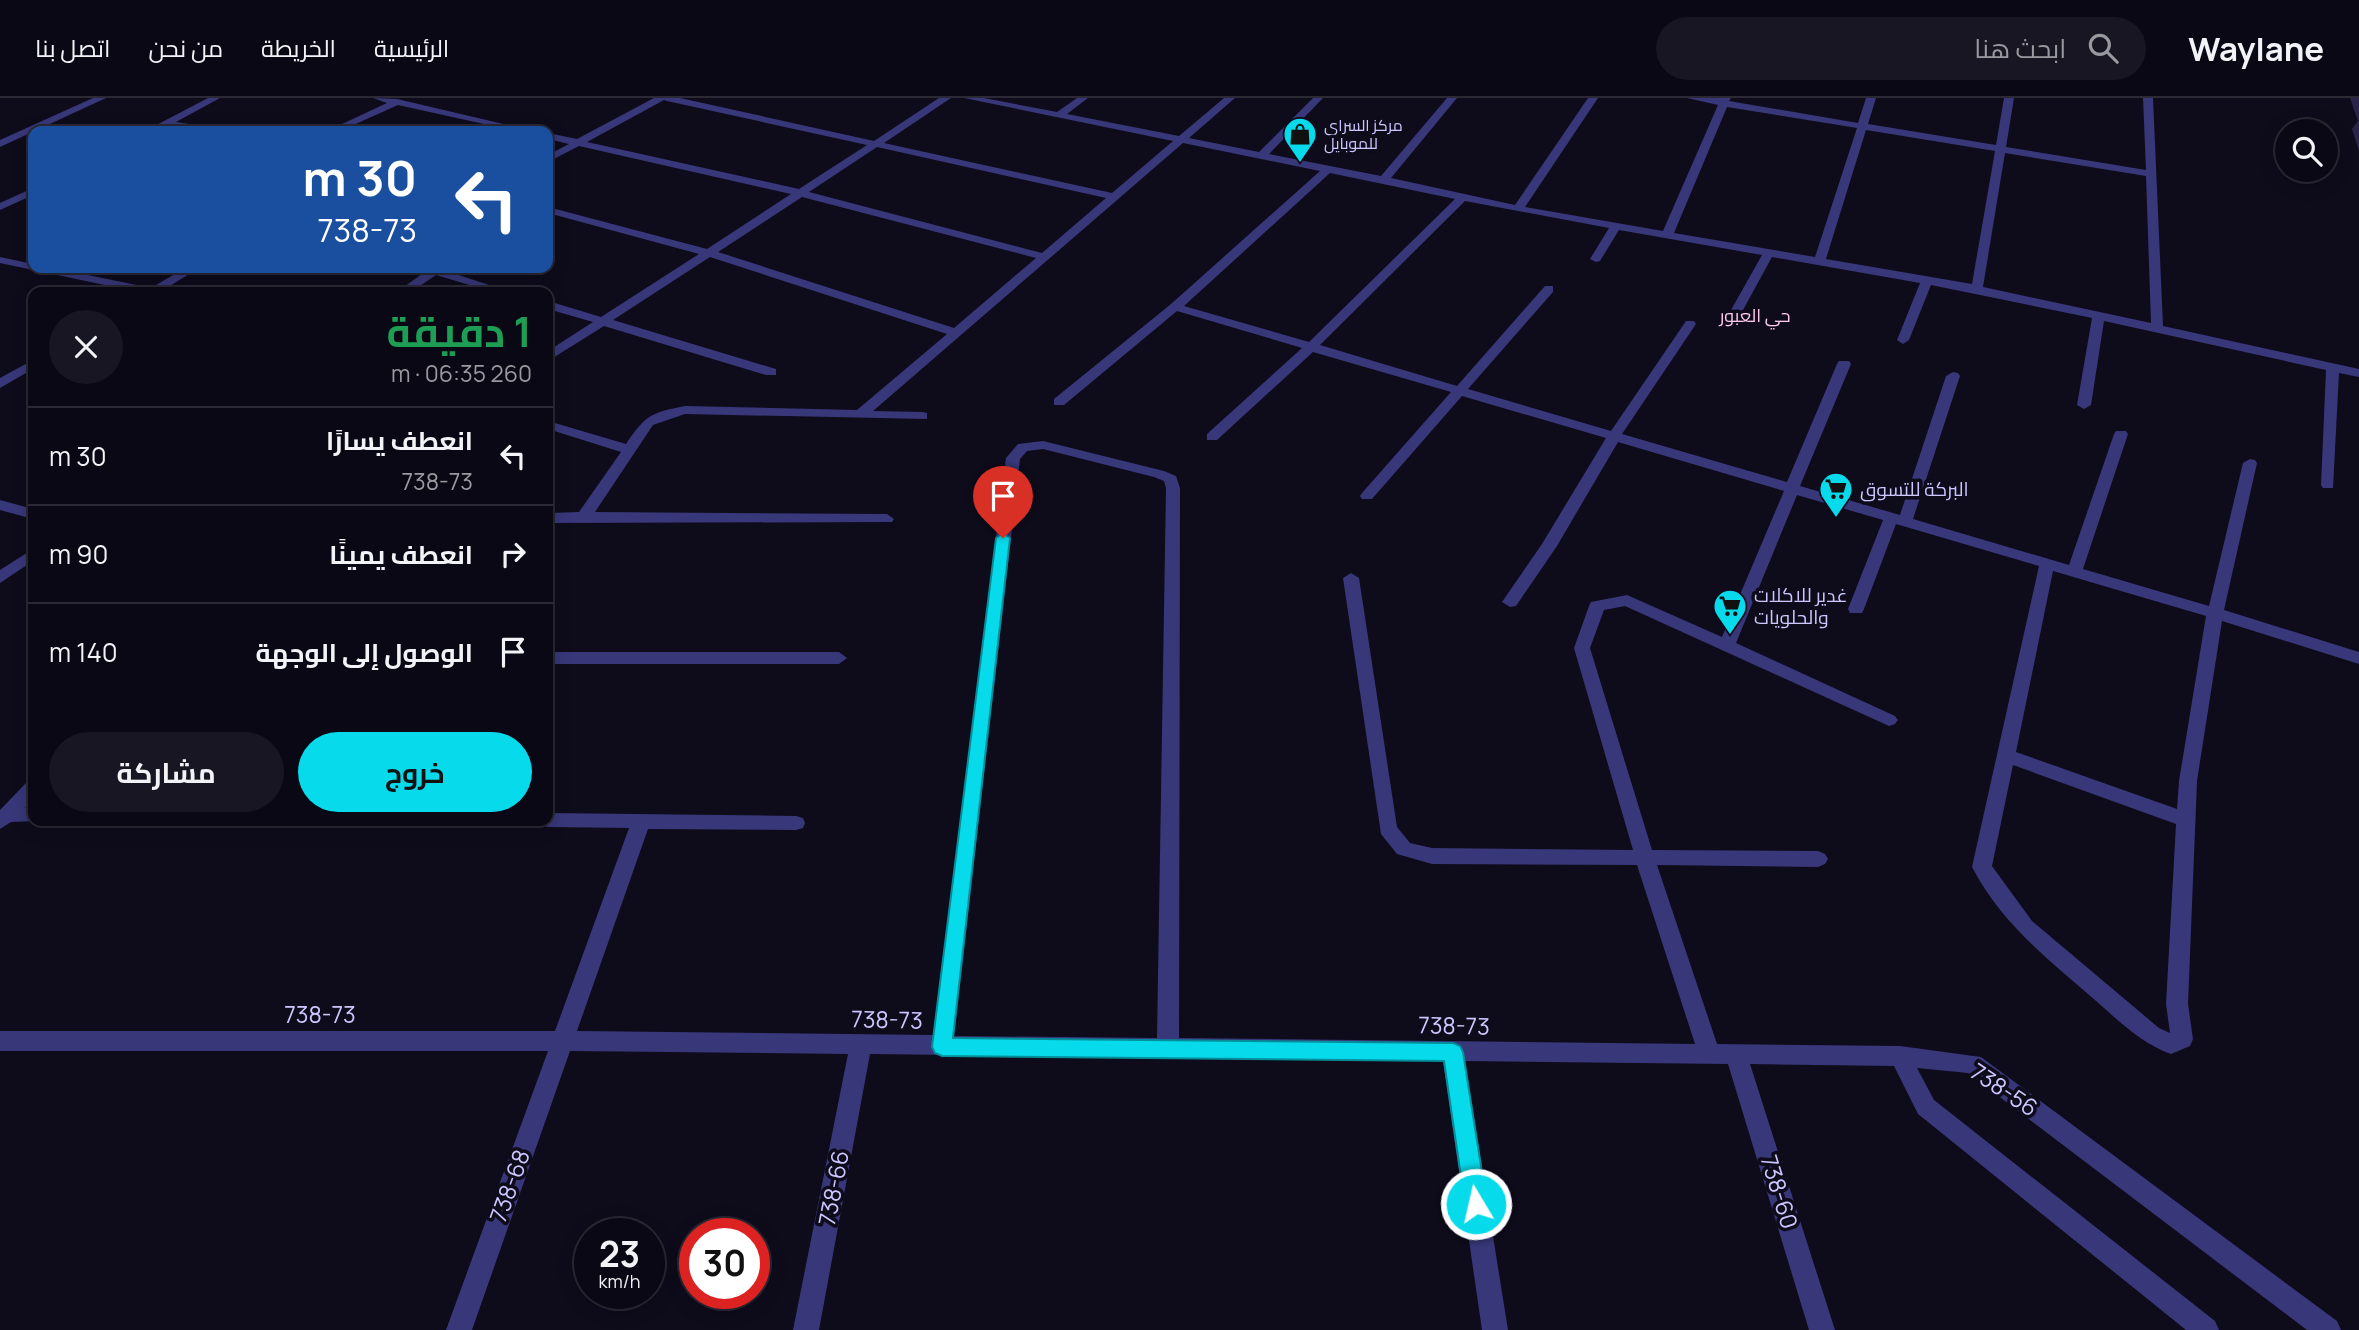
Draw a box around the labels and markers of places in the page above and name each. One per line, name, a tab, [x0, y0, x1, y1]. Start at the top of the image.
place label: مركز السراي للموبايل	[1324, 114, 1403, 154]
shop icon: مركز السراي للموبايل	[1281, 115, 1319, 164]
pin	[973, 466, 1033, 538]
supermarket icon: البركة للتسوق	[1817, 470, 1855, 519]
place label: البركة للتسوق	[1860, 476, 1969, 502]
place label: غدير للاكلات والحلويات	[1754, 582, 1848, 630]
supermarket icon: غدير للاكلات والحلويات	[1711, 587, 1749, 636]

